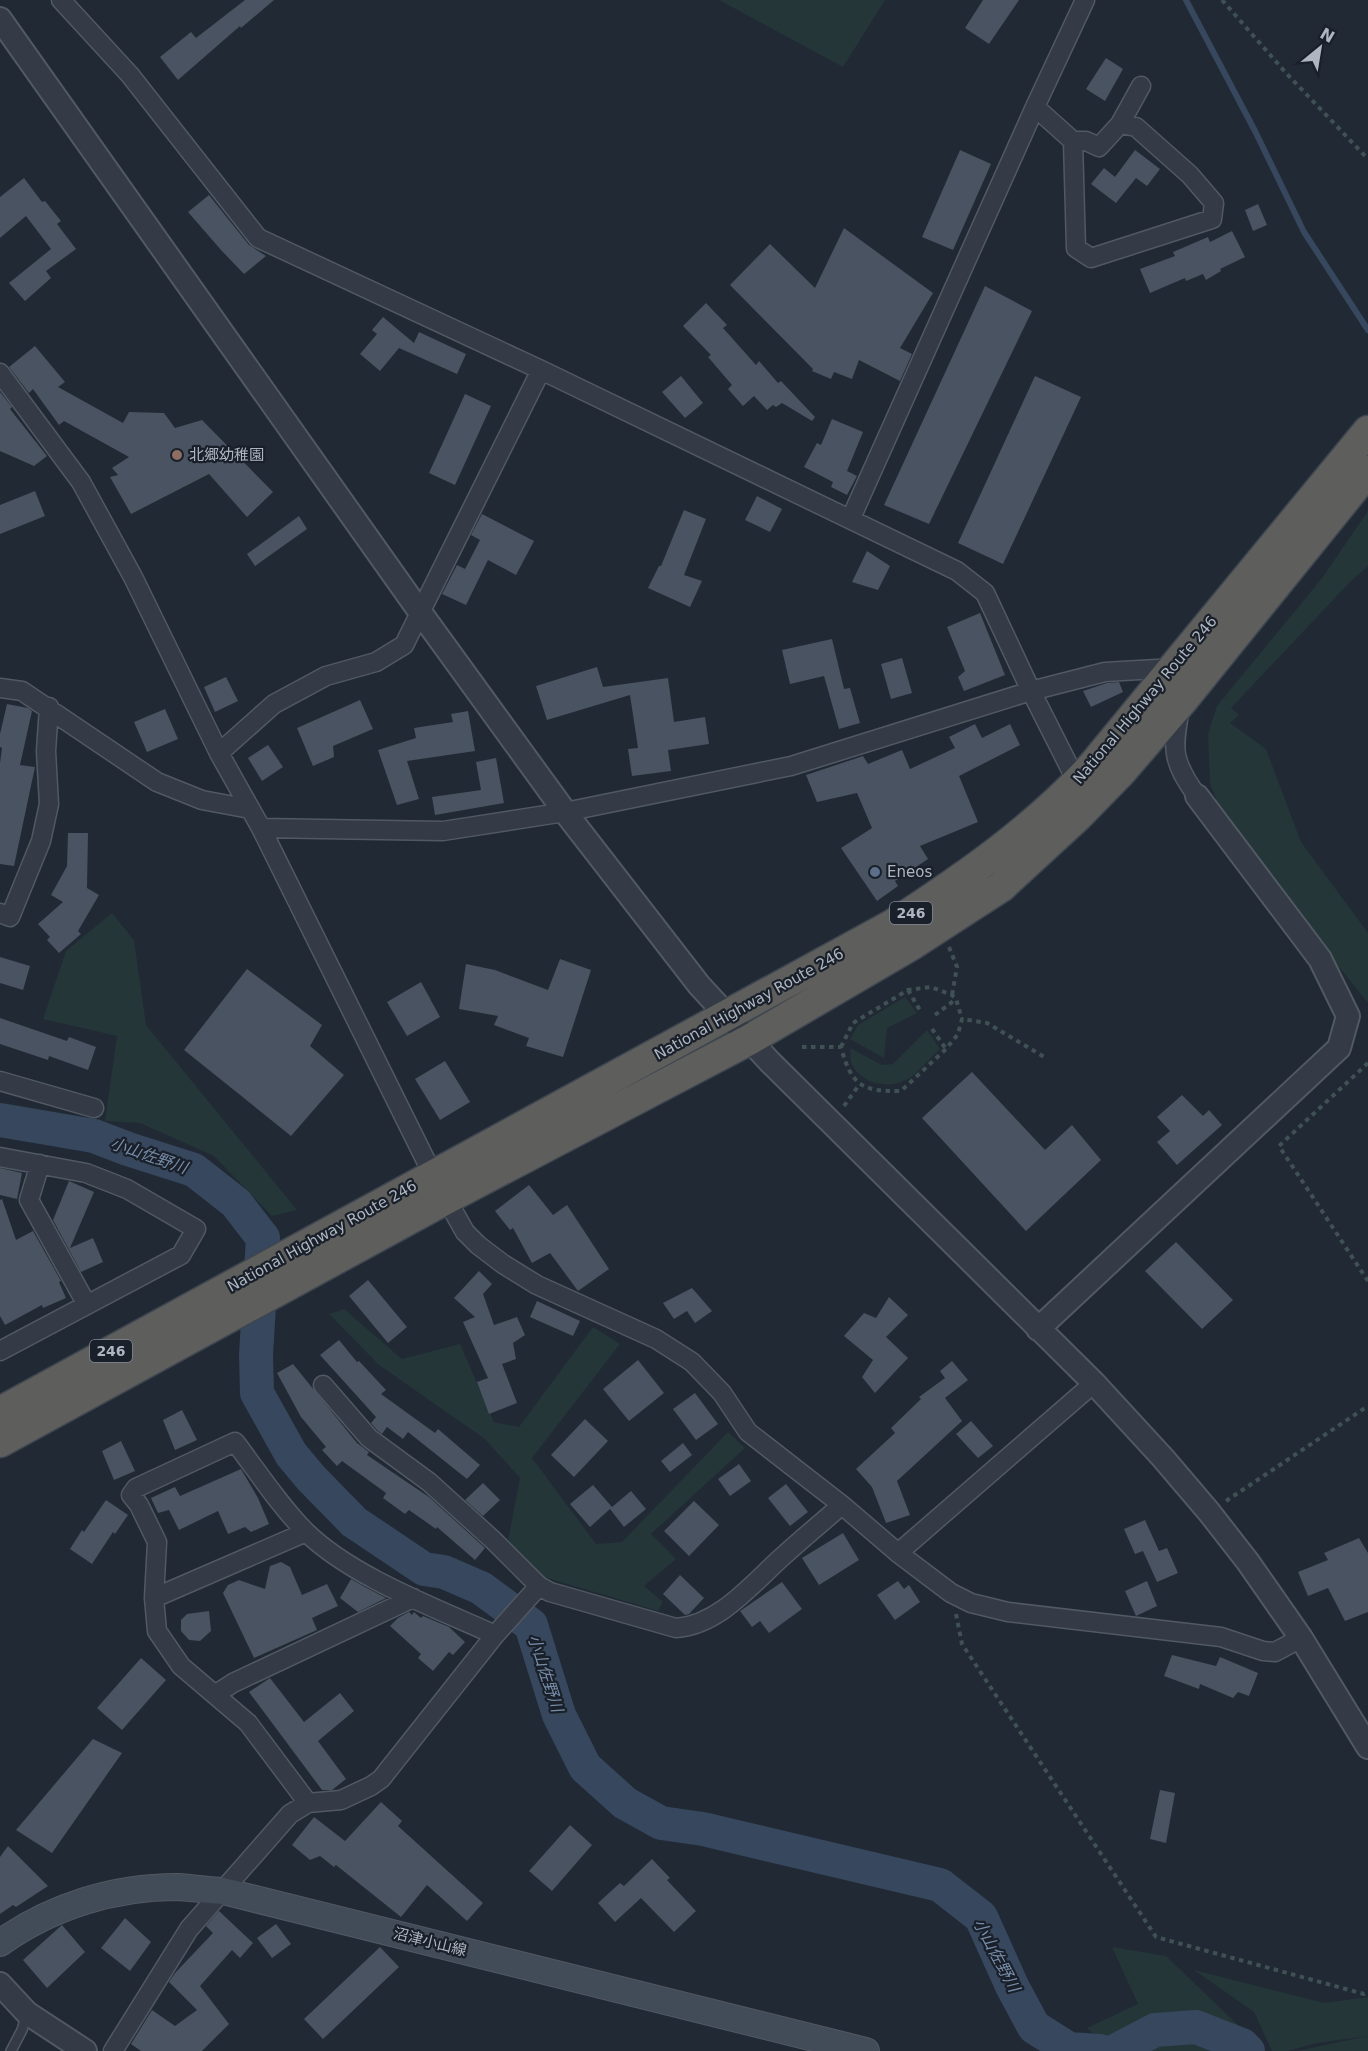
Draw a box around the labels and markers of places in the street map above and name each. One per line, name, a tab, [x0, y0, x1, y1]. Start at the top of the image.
place label: 北郷幼稚園	[189, 446, 264, 464]
marker: 北郷幼稚園	[170, 448, 184, 462]
place label: Eneos	[887, 863, 932, 881]
marker: Eneos	[868, 865, 882, 879]

